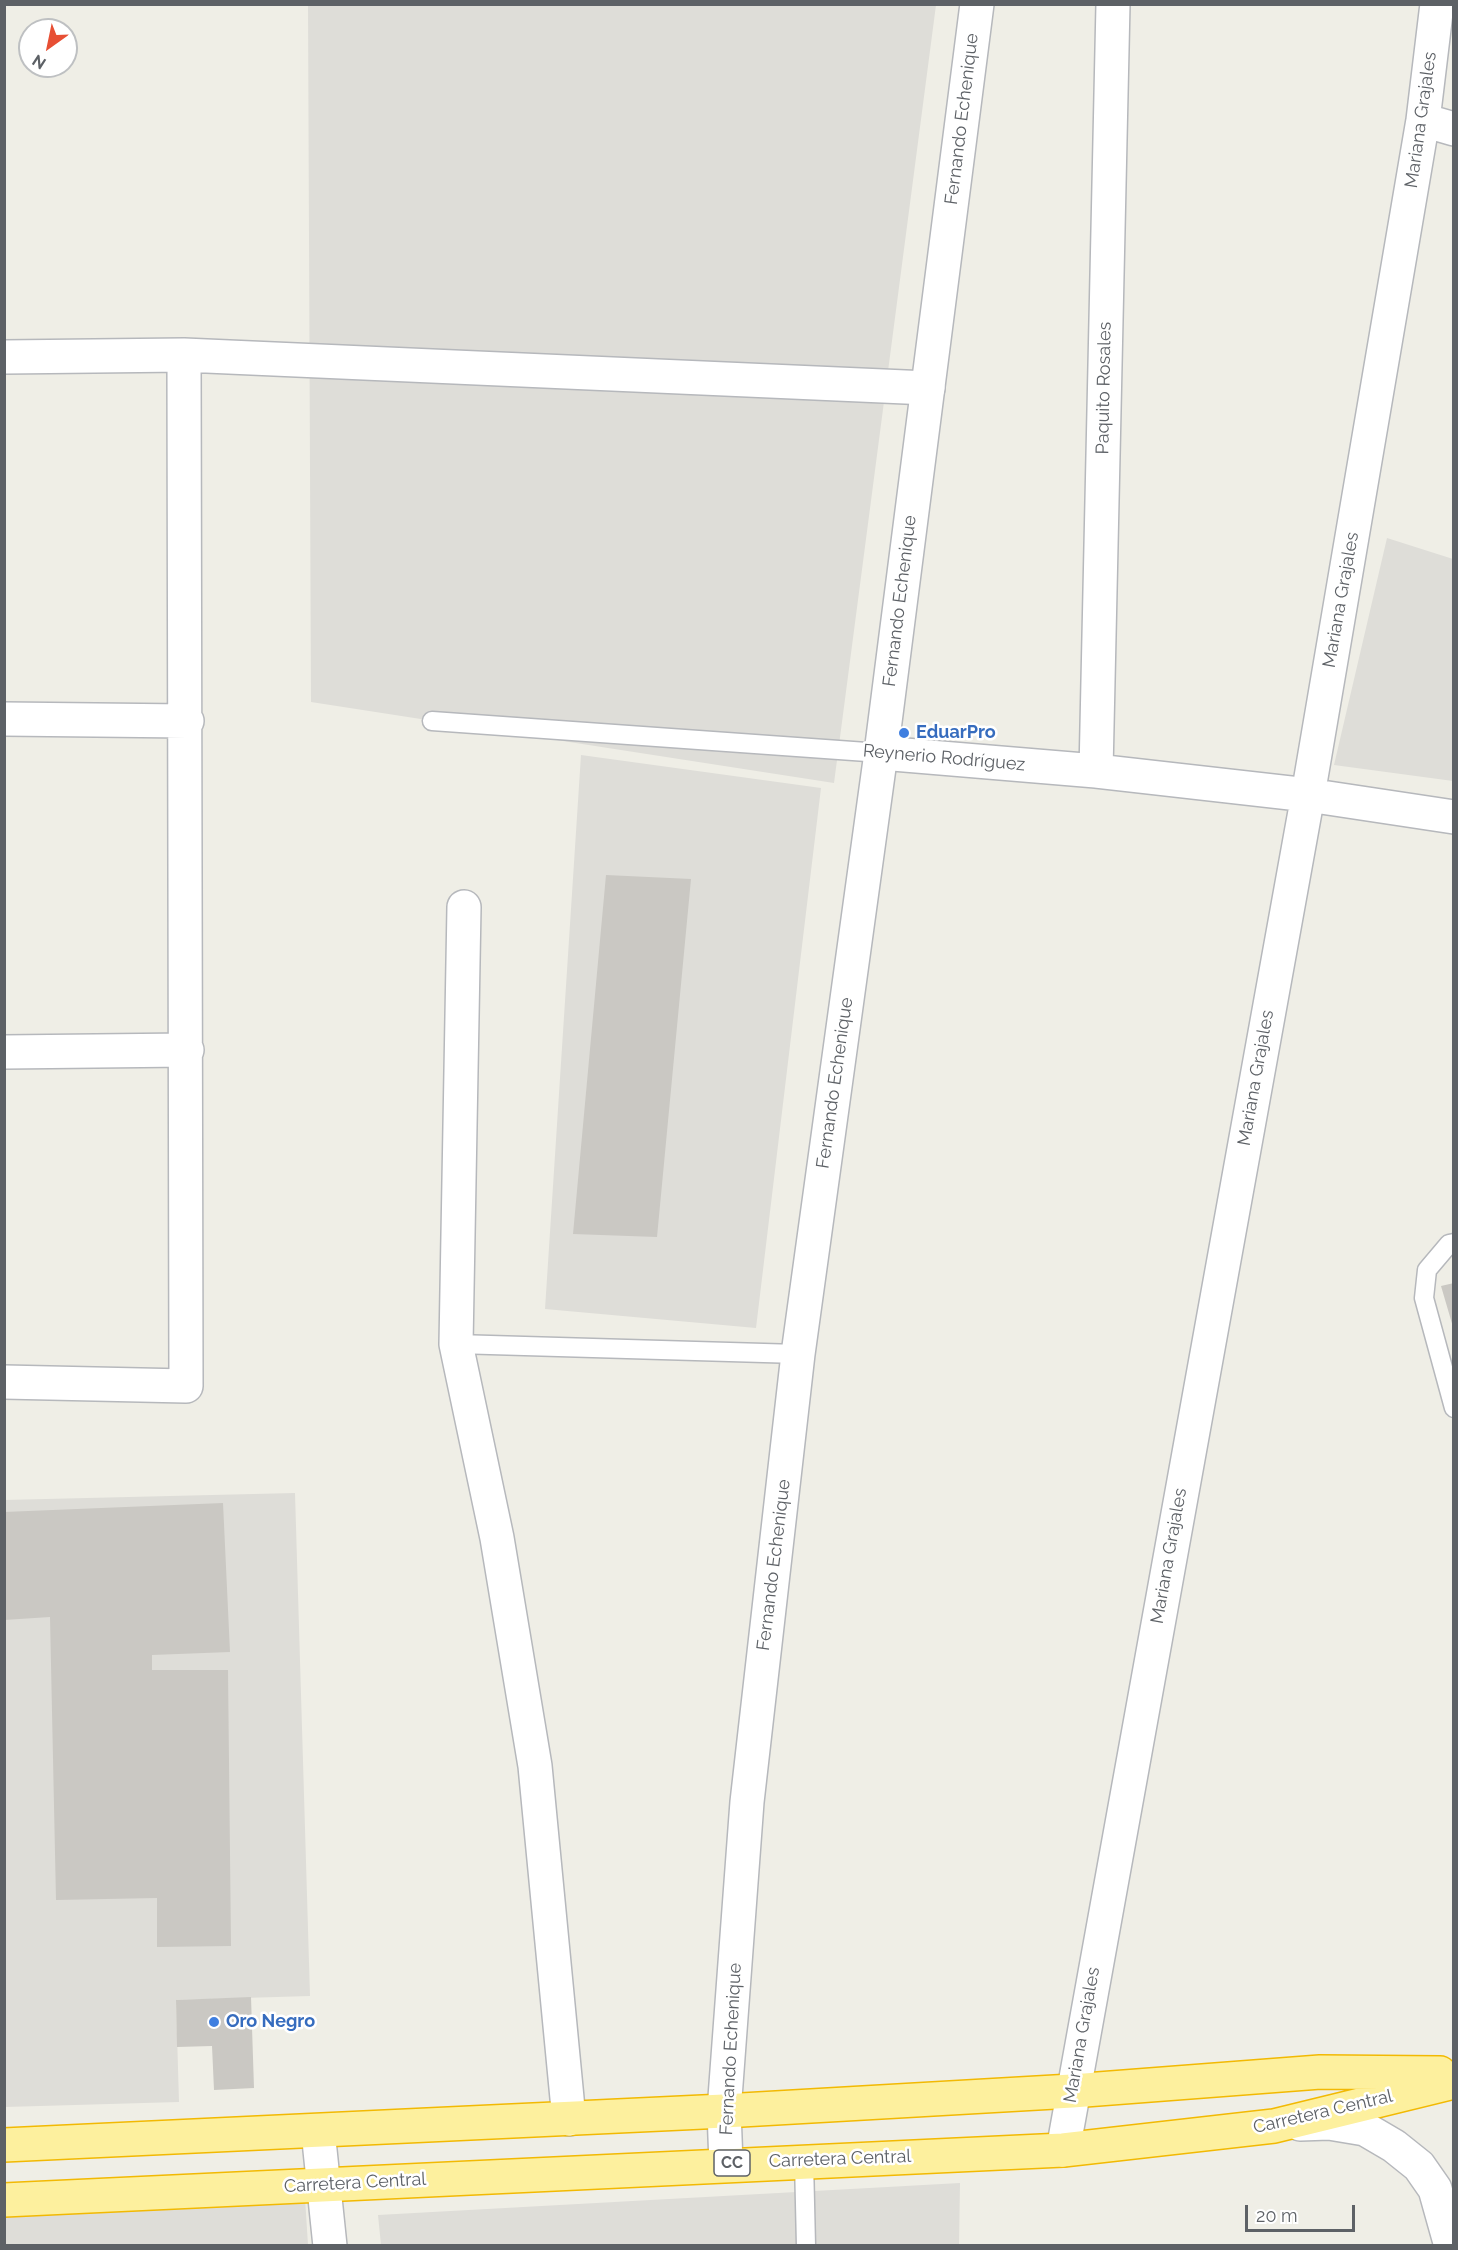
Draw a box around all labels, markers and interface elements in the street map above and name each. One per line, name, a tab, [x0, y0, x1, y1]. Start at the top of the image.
north arrow	[18, 18, 78, 78]
street label: Fernando Echenique	[941, 32, 983, 206]
street label: Mariana Grajales	[1401, 50, 1441, 190]
text: N	[29, 51, 49, 73]
street label: Paquito Rosales	[1092, 322, 1116, 454]
street label: Fernando Echenique	[879, 514, 921, 688]
street label: Mariana Grajales	[1318, 530, 1364, 670]
place label: EduarPro	[916, 722, 996, 744]
marker: EduarPro	[897, 726, 911, 740]
street label: Reynerio Rodríguez	[862, 740, 1026, 776]
street label: Fernando Echenique	[812, 996, 858, 1170]
street label: Mariana Grajales	[1233, 1008, 1279, 1148]
street label: Fernando Echenique	[753, 1478, 795, 1652]
street label: Mariana Grajales	[1146, 1486, 1192, 1626]
street label: Fernando Echenique	[716, 1962, 746, 2136]
street label: Mariana Grajales	[1059, 1965, 1105, 2105]
place label: Oro Negro	[226, 2011, 315, 2033]
marker: Oro Negro	[207, 2015, 221, 2029]
street label: Carretera Central	[1251, 2085, 1395, 2139]
street label: Carretera Central	[768, 2146, 912, 2172]
road number: CC	[714, 2150, 750, 2176]
street label: Carretera Central	[283, 2168, 427, 2198]
scale bar	[1248, 2193, 1358, 2231]
text: 20 m	[1256, 2205, 1298, 2226]

